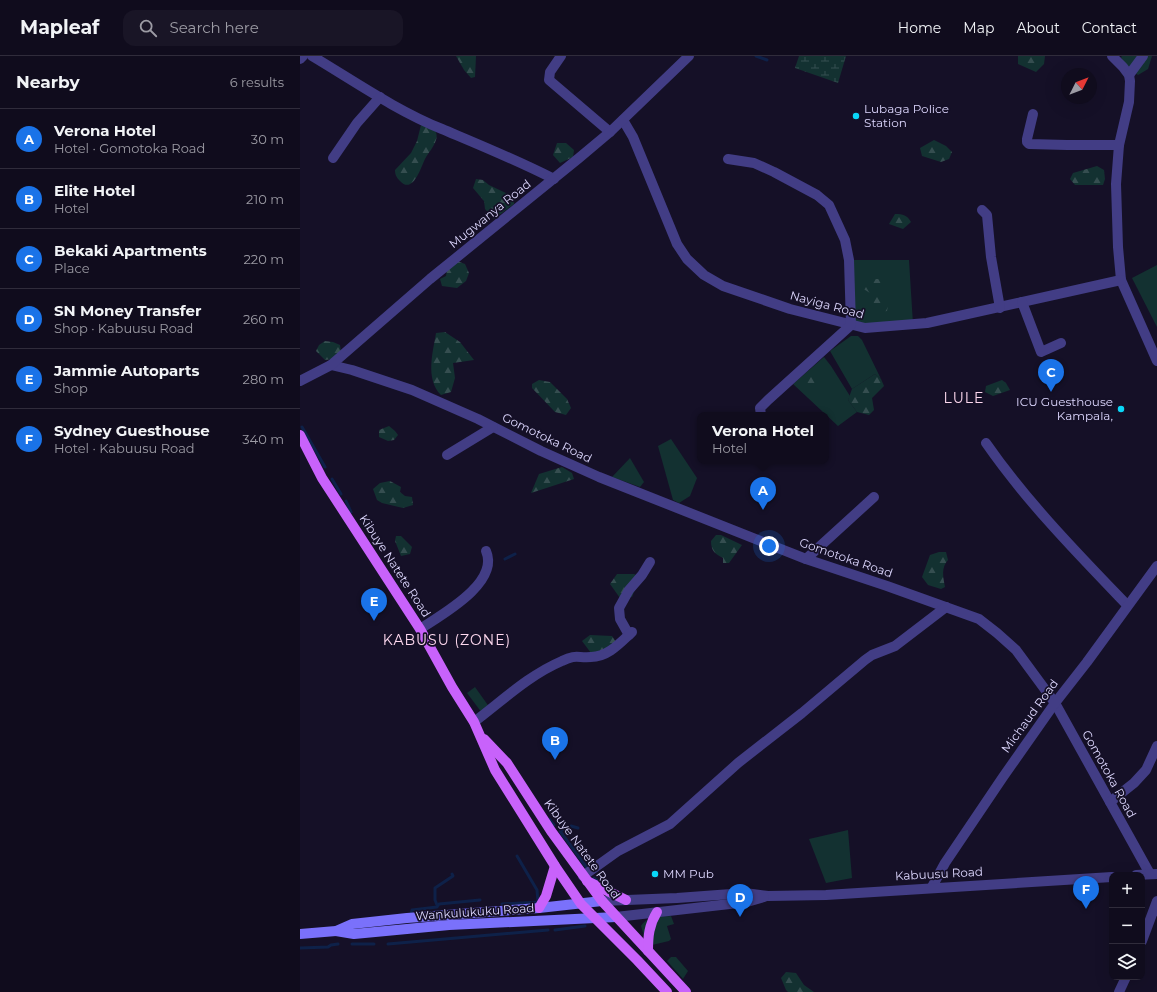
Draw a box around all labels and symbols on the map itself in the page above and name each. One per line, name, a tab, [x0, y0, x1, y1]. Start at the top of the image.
north arrow	[1061, 68, 1097, 104]
place label: Lubaga Police Station	[864, 101, 949, 130]
marker: Lubaga Police Station	[851, 111, 861, 121]
street label: Mugwanya Road	[446, 176, 534, 251]
street label: Nayiga Road	[788, 287, 866, 322]
pin: C	[1038, 359, 1064, 392]
district label: LULE	[944, 389, 984, 407]
place label: ICU Guesthouse Kampala,	[1016, 394, 1113, 423]
marker: ICU Guesthouse Kampala,	[1116, 404, 1126, 414]
street label: Gomotoka Road	[500, 409, 594, 466]
pin: A	[750, 477, 776, 510]
street label: Kibuye Natete Road	[357, 511, 434, 620]
street label: Gomotoka Road	[797, 535, 895, 581]
your location	[759, 536, 779, 556]
pin: E	[361, 588, 387, 621]
district label: KABUSU (ZONE)	[383, 631, 511, 649]
street label: Michaud Road	[998, 676, 1061, 755]
pin: B	[542, 727, 568, 760]
street label: Gomotoka Road	[1079, 727, 1140, 820]
street label: Kibuye Natete Road	[541, 796, 624, 902]
street label: Kabuusu Road	[895, 864, 983, 883]
place label: MM Pub	[663, 866, 714, 881]
marker: MM Pub	[650, 869, 660, 879]
pin: F	[1073, 876, 1099, 909]
pin: D	[727, 884, 753, 917]
street label: Wankulukuku Road	[415, 900, 535, 923]

